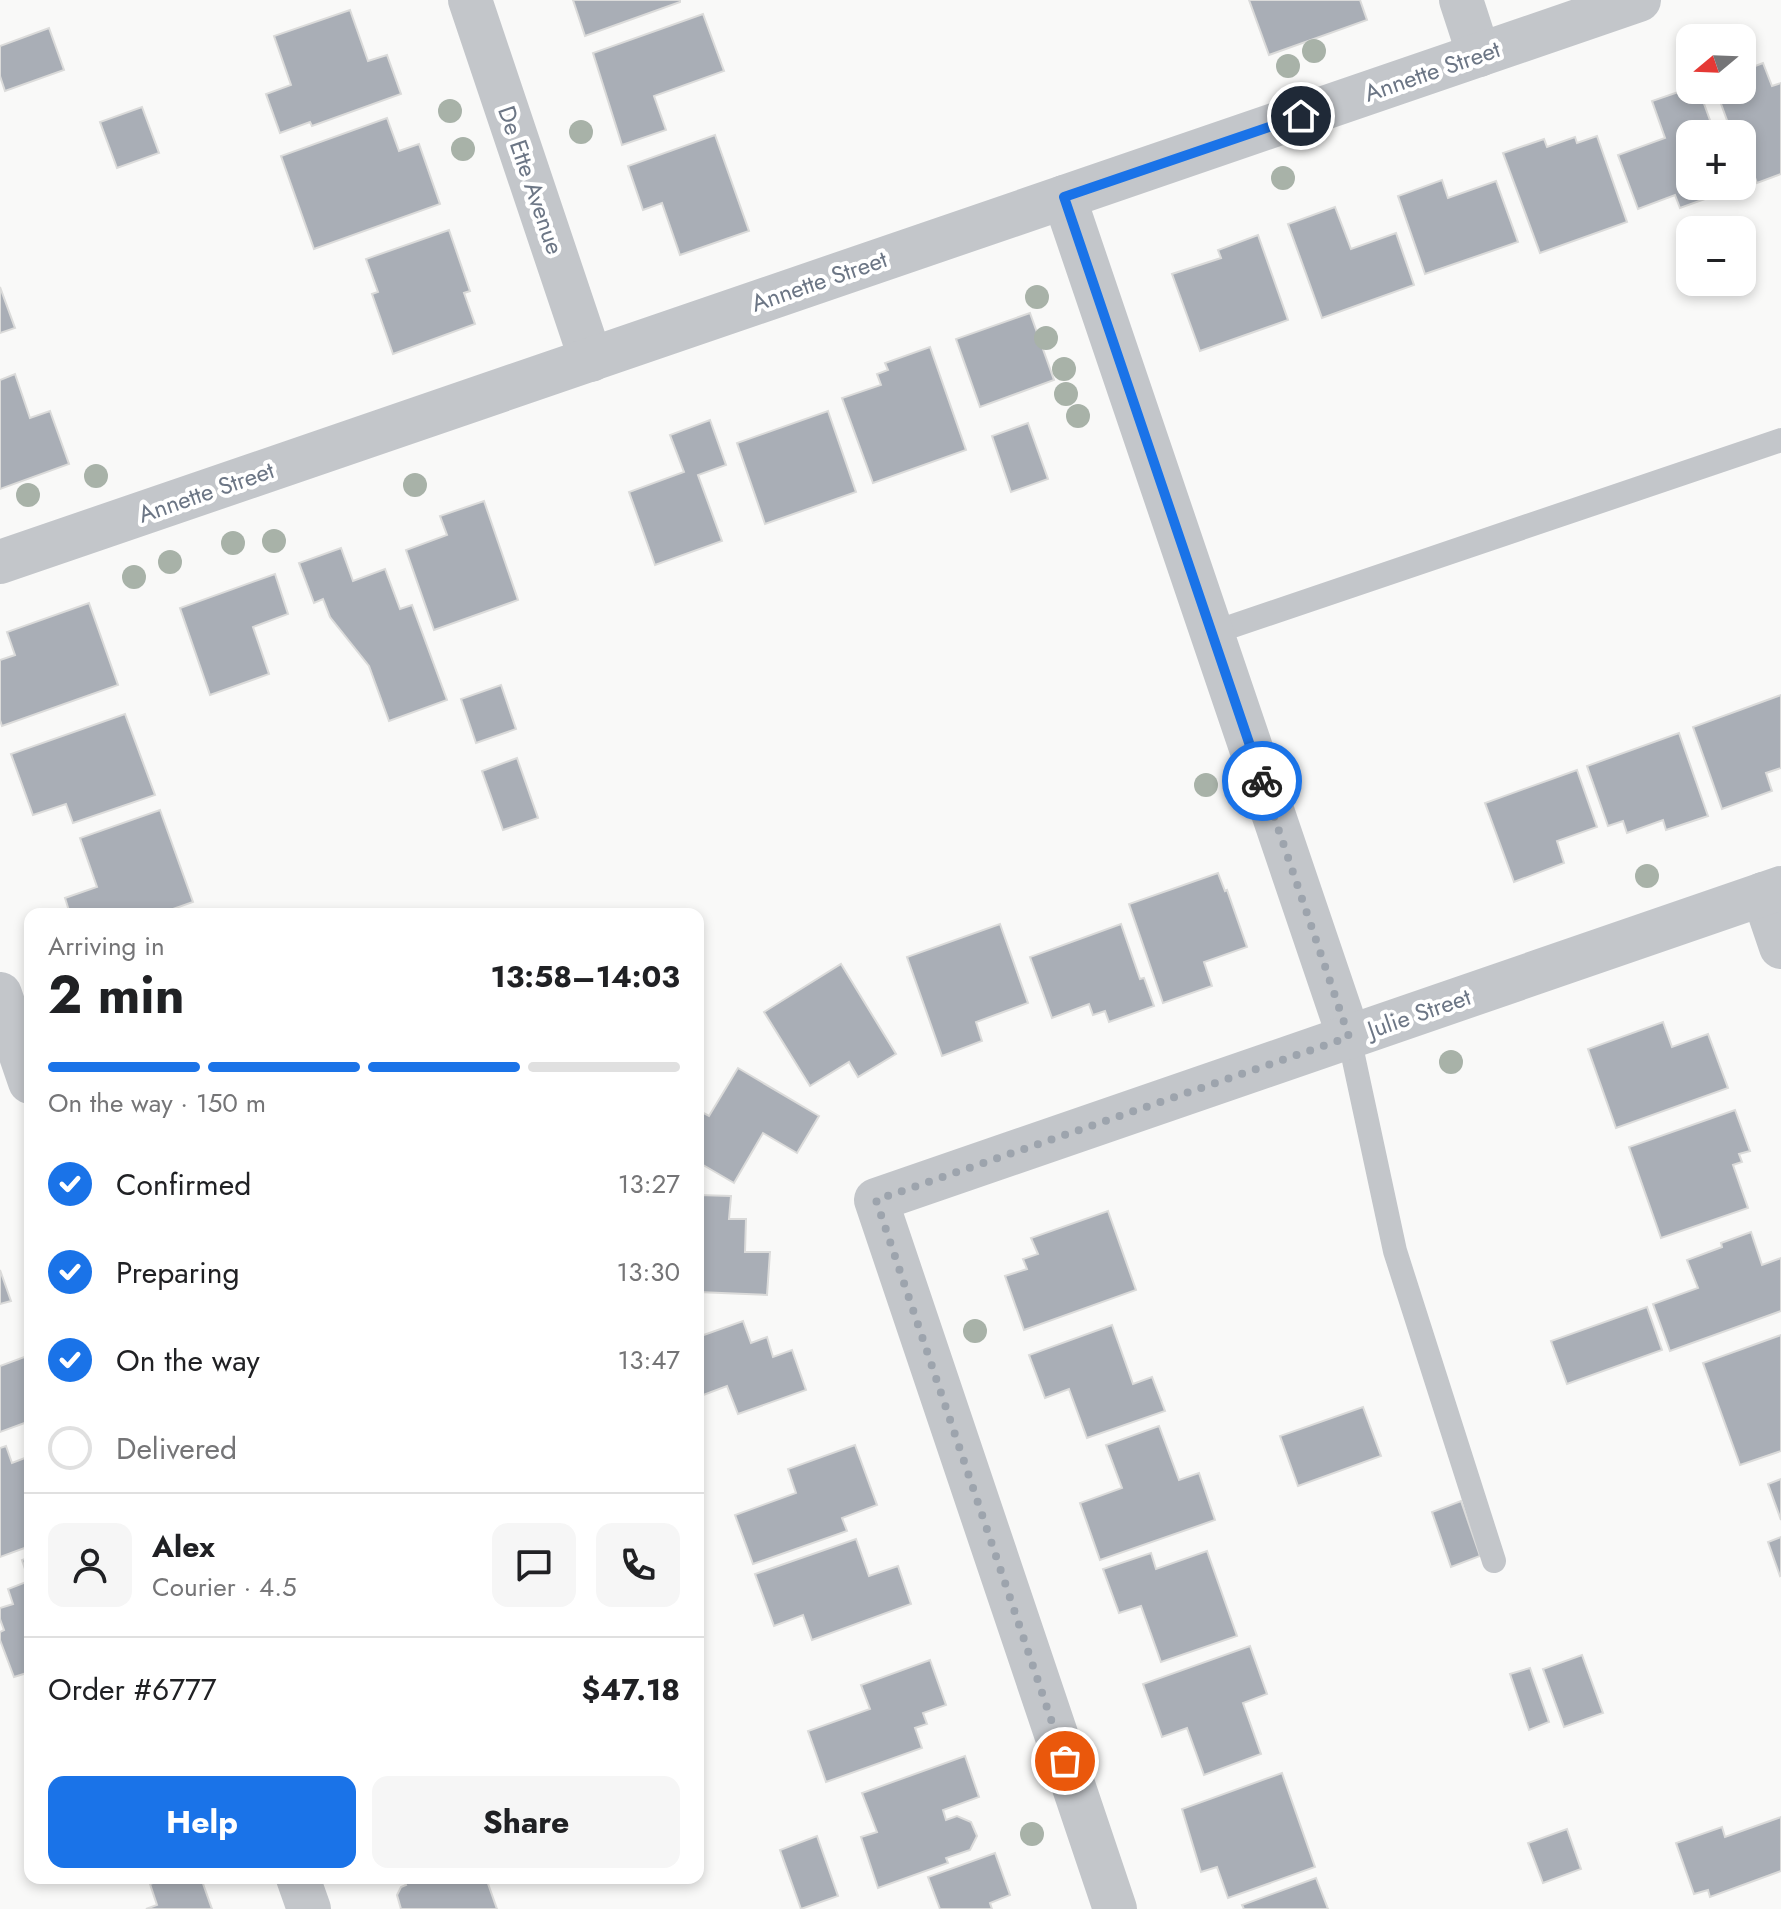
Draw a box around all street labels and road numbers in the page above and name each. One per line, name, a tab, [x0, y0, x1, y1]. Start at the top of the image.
street label: Annette Street	[1359, 31, 1505, 111]
street label: De Ette Avenue	[489, 101, 573, 259]
street label: Annette Street	[746, 241, 892, 321]
street label: Annette Street	[133, 452, 279, 532]
street label: Julie Street	[1360, 979, 1475, 1048]

